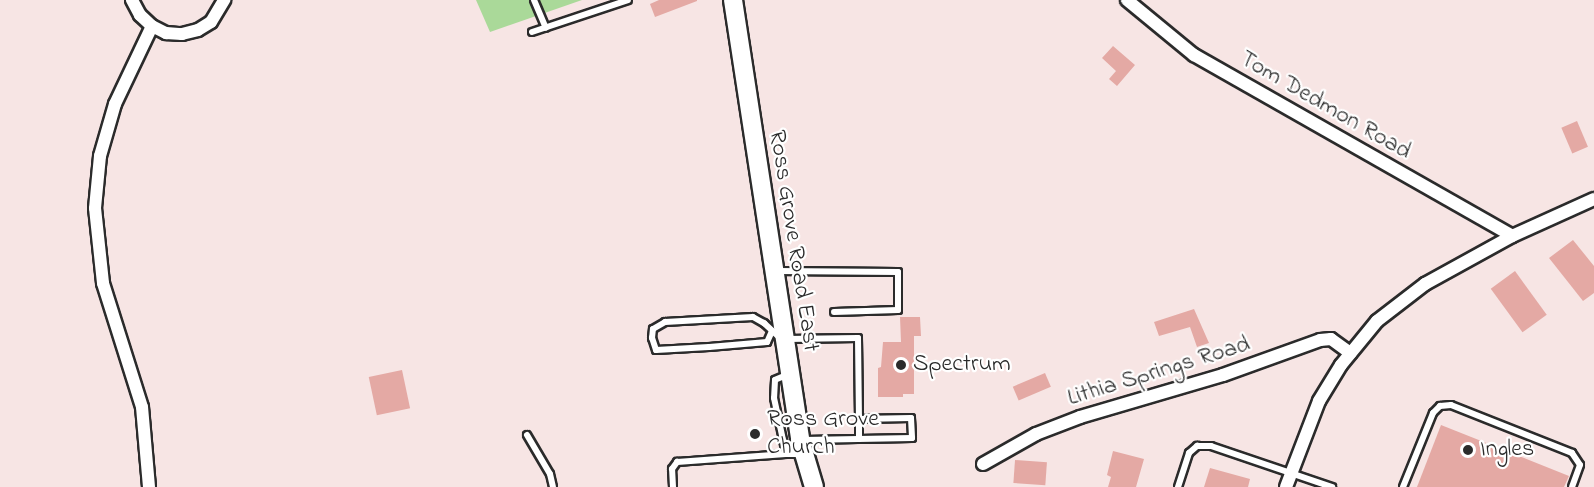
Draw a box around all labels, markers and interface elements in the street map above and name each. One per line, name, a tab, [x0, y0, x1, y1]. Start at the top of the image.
street label: Tom Dedmon Road	[1234, 45, 1416, 167]
street label: Ross Grove Road East	[761, 128, 825, 354]
street label: Lithia Springs Road	[1064, 331, 1254, 413]
place label: Spectrum	[913, 351, 1011, 379]
marker: Spectrum	[894, 358, 908, 372]
place label: Ross Grove Church	[767, 406, 879, 462]
marker: Ross Grove Church	[748, 427, 762, 441]
place label: Ingles	[1480, 436, 1534, 464]
marker: Ingles	[1461, 443, 1475, 457]

